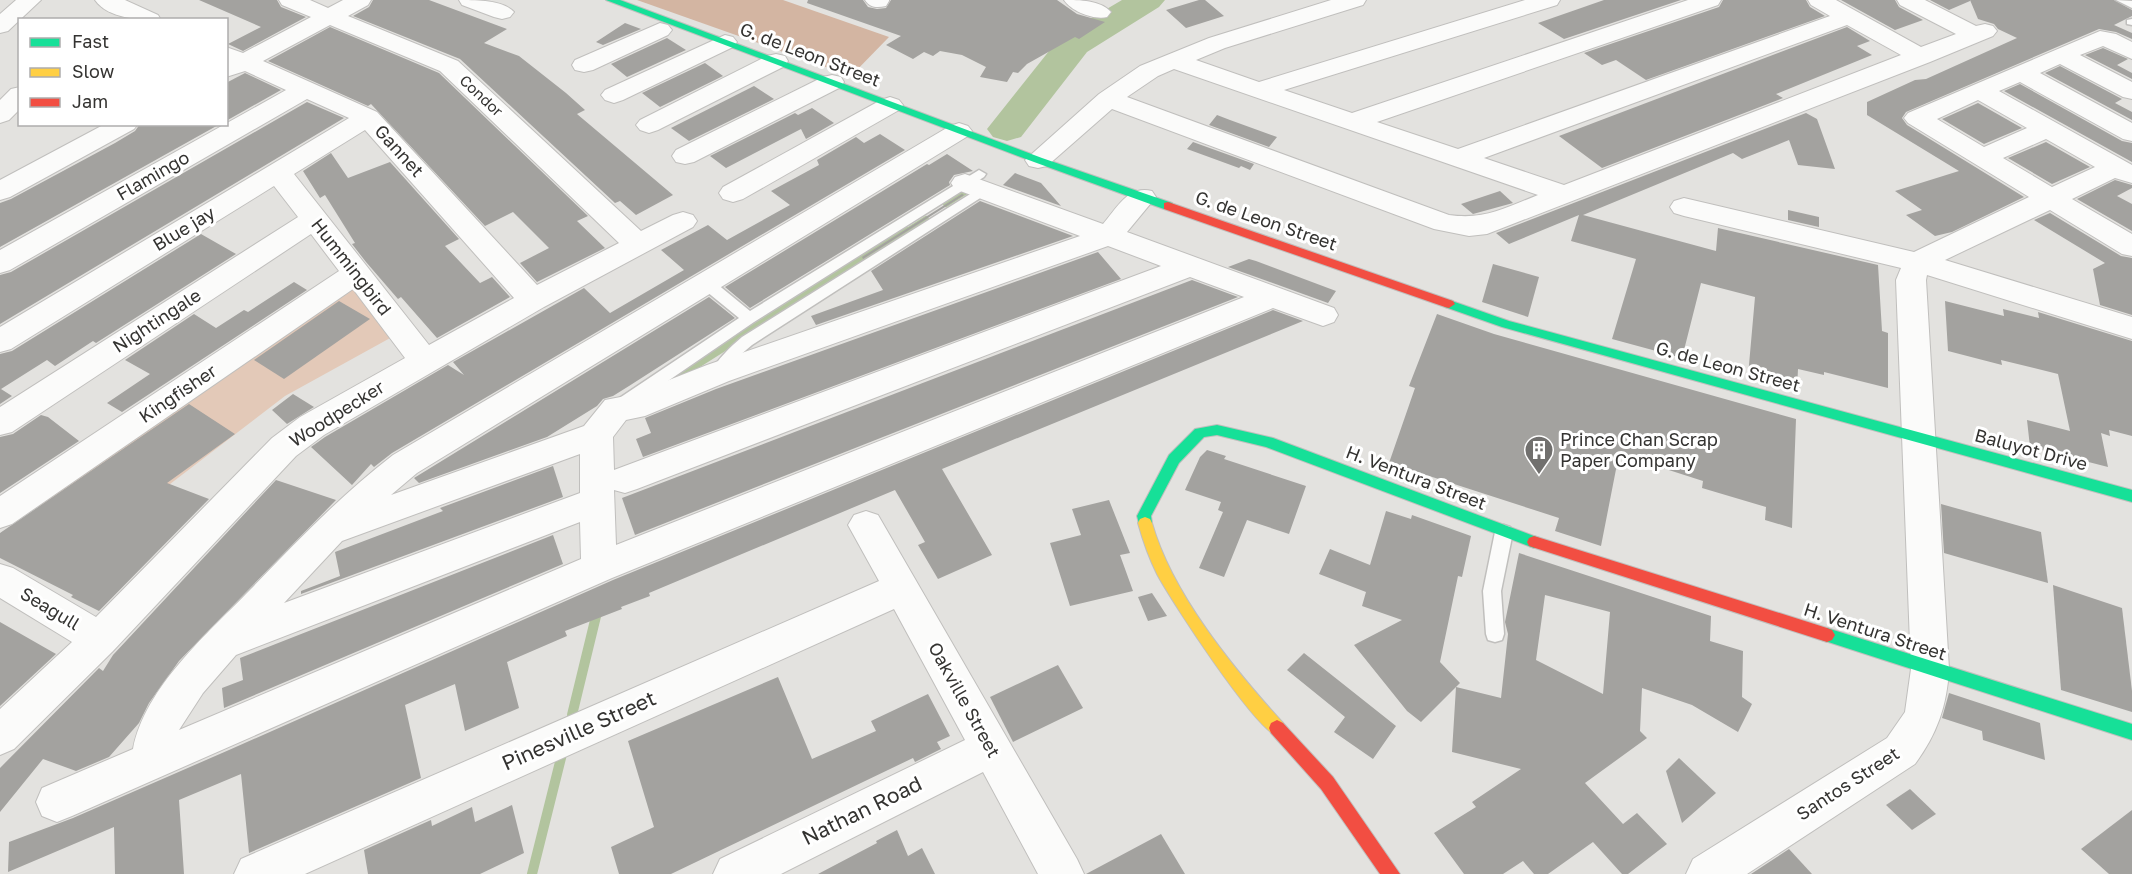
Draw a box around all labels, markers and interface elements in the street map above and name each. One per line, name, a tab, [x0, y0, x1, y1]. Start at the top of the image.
street label: G. de Leon Street	[737, 17, 884, 91]
legend	[18, 18, 228, 126]
text: Fast	[72, 30, 109, 52]
text: Slow	[72, 60, 115, 82]
street label: Condor	[456, 71, 507, 120]
text: Jam	[72, 90, 108, 112]
street label: Gannet	[371, 120, 429, 181]
street label: Flamingo	[112, 146, 193, 205]
street label: G. de Leon Street	[1193, 185, 1340, 255]
street label: Blue jay	[149, 201, 218, 255]
street label: Hummingbird	[307, 213, 397, 319]
street label: Nightingale	[108, 283, 205, 357]
street label: G. de Leon Street	[1654, 336, 1803, 396]
street label: Kingfisher	[134, 359, 220, 427]
street label: Woodpecker	[285, 375, 388, 451]
street label: Baluyot Drive	[1973, 423, 2090, 475]
place label: Prince Chan Scrap Paper Company	[1560, 428, 1718, 471]
building icon: Prince Chan Scrap Paper Company	[1523, 434, 1555, 476]
street label: H. Ventura Street	[1343, 440, 1490, 514]
street label: Seagull	[17, 582, 84, 635]
street label: H. Ventura Street	[1801, 598, 1949, 664]
street label: Oakville Street	[924, 638, 1006, 761]
street label: Pinesville Street	[498, 684, 660, 776]
street label: Santos Street	[1792, 742, 1903, 824]
street label: Nathan Road	[797, 770, 926, 850]

